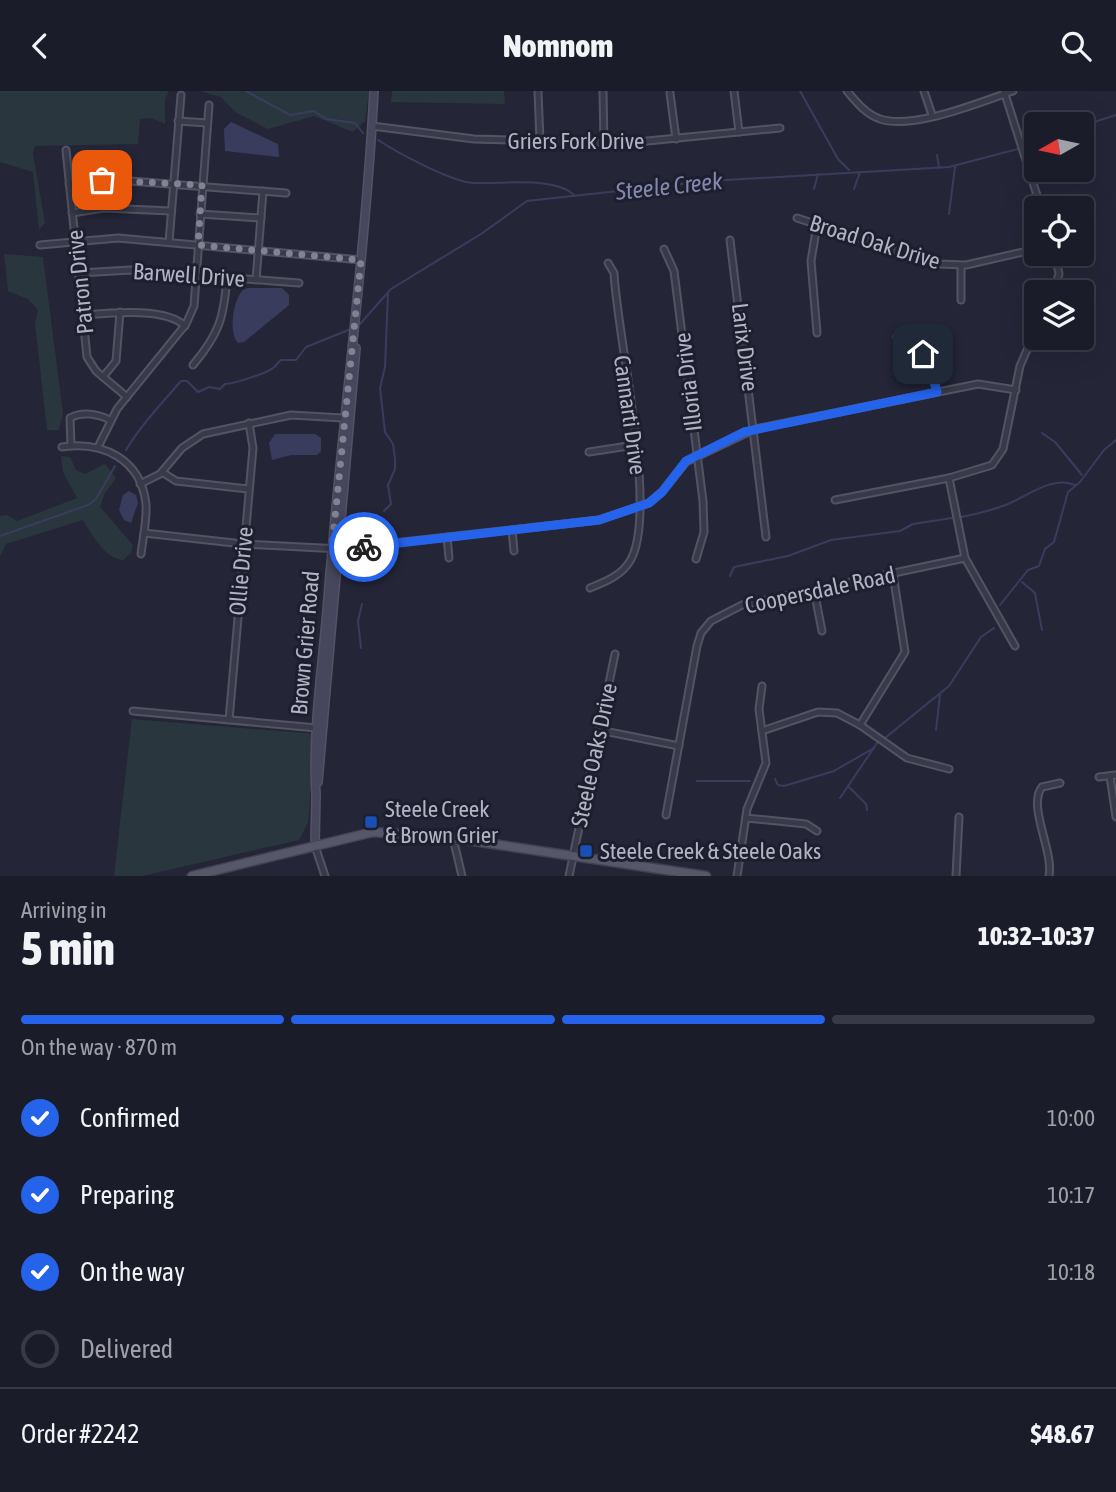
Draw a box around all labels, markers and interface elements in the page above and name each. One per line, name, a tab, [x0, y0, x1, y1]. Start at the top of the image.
icon: back	[21, 27, 59, 65]
text: Nomnom	[503, 27, 613, 64]
icon: search	[1057, 27, 1095, 65]
north arrow	[1024, 112, 1094, 182]
map controls	[1024, 112, 1094, 350]
street label: Griers Fork Drive	[507, 128, 645, 154]
pin	[72, 150, 132, 210]
icon: bag	[83, 161, 121, 199]
water label: Steele Creek	[613, 167, 724, 205]
button: locate	[1024, 196, 1094, 266]
street label: Broad Oak Drive	[807, 210, 943, 274]
street label: Patron Drive	[62, 229, 98, 335]
street label: Barwell Drive	[132, 258, 246, 292]
button: layers	[1024, 280, 1094, 350]
street label: Larix Drive	[727, 301, 763, 393]
pin	[893, 324, 953, 384]
street label: Illoria Drive	[669, 331, 707, 433]
icon: home	[904, 335, 942, 373]
street label: Cannarti Drive	[609, 354, 651, 476]
courier	[329, 512, 399, 582]
street label: Ollie Drive	[224, 525, 258, 617]
icon: bike	[345, 528, 383, 566]
street label: Coopersdale Road	[742, 561, 898, 619]
street label: Brown Grier Road	[286, 570, 324, 716]
street label: Steele Oaks Drive	[566, 681, 622, 829]
place label: Steele Creek & Brown Grier	[385, 796, 499, 848]
marker: Steele Creek & Brown Grier	[363, 814, 379, 830]
place label: Steele Creek & Steele Oaks	[600, 838, 821, 864]
marker: Steele Creek & Steele Oaks	[578, 843, 594, 859]
text: Arriving in	[21, 897, 107, 923]
text: 10:32–10:37	[978, 921, 1095, 951]
text: 5 min	[21, 922, 115, 975]
text: On the way · 870 m	[21, 1034, 177, 1060]
icon: check	[21, 1099, 59, 1137]
text: Confirmed	[80, 1103, 180, 1133]
text: 10:00	[1047, 1105, 1095, 1131]
icon: check	[21, 1176, 59, 1214]
text: Preparing	[80, 1180, 174, 1210]
text: 10:17	[1047, 1182, 1095, 1208]
icon: check	[21, 1253, 59, 1291]
text: On the way	[80, 1257, 185, 1287]
text: 10:18	[1047, 1259, 1095, 1285]
text: Delivered	[80, 1334, 173, 1364]
text: Order #2242	[21, 1419, 140, 1449]
text: $48.67	[1031, 1419, 1095, 1449]

